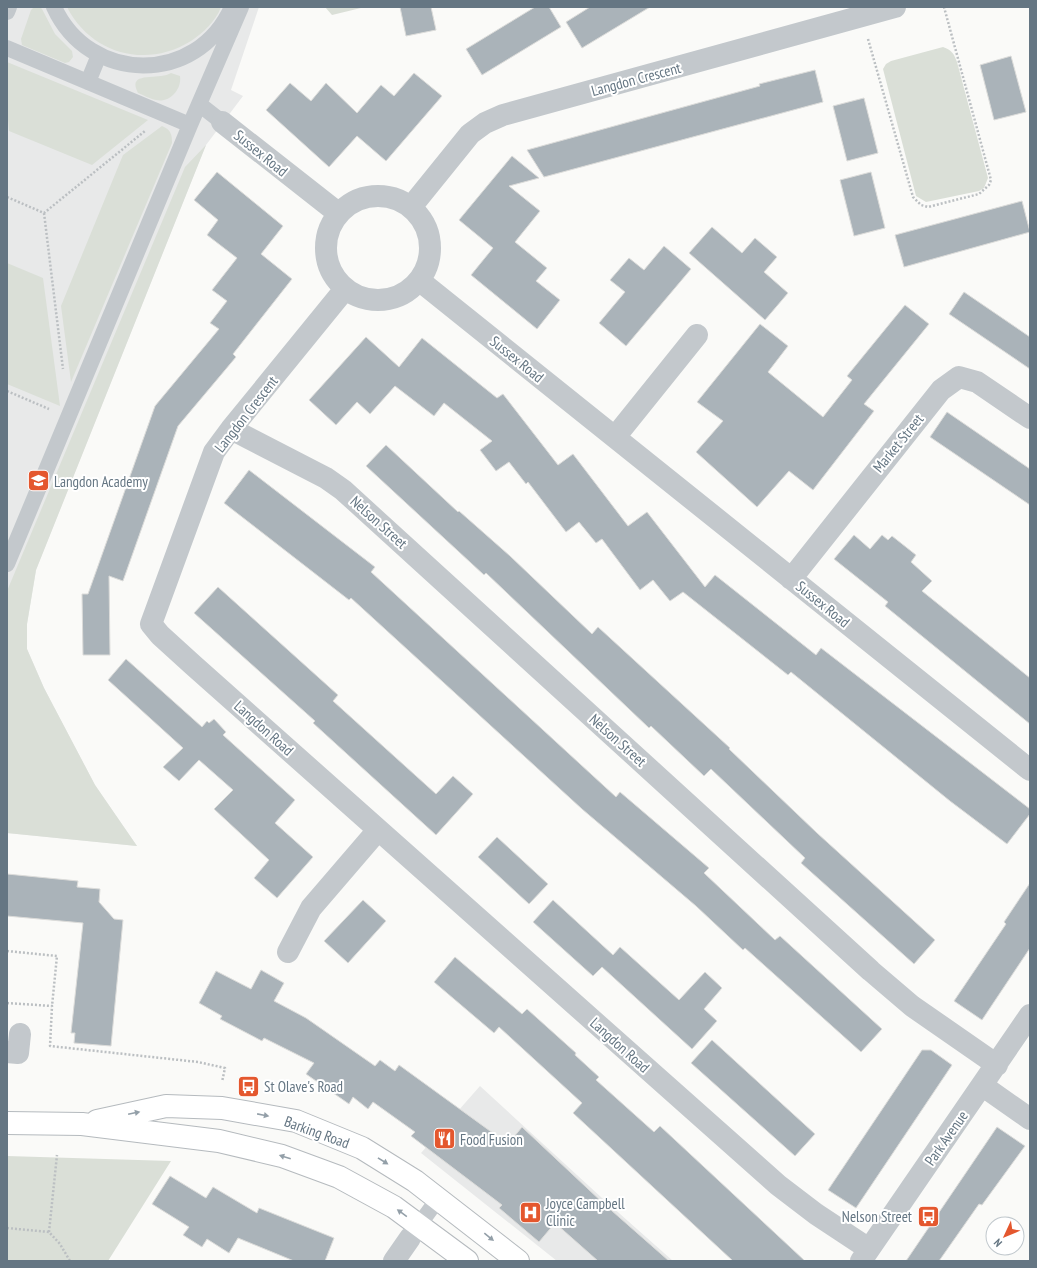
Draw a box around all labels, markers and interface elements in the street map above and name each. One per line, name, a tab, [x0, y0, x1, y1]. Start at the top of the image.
street label: Langdon Crescent	[589, 58, 683, 100]
street label: Sussex Road	[230, 126, 292, 180]
street label: Sussex Road	[486, 332, 548, 386]
street label: Langdon Crescent	[210, 372, 282, 456]
street label: Market Street	[869, 410, 927, 476]
school or university icon: Langdon Academy	[26, 468, 52, 494]
place label: Langdon Academy	[54, 472, 148, 491]
street label: Nelson Street	[347, 491, 411, 553]
street label: Sussex Road	[792, 577, 854, 631]
street label: Langdon Road	[230, 696, 298, 760]
street label: Nelson Street	[586, 709, 650, 771]
street label: Langdon Road	[586, 1013, 654, 1077]
bus stop icon: St Olave's Road	[235, 1073, 261, 1099]
place label: St Olave's Road	[264, 1077, 343, 1096]
street label: Park Avenue	[920, 1107, 972, 1169]
one-way arrow	[128, 1110, 140, 1116]
street label: Barking Road	[282, 1111, 352, 1153]
one-way arrow	[257, 1112, 269, 1118]
restaurant icon: Food Fusion	[431, 1126, 457, 1152]
place label: Food Fusion	[460, 1130, 523, 1149]
one-way arrow	[278, 1154, 290, 1160]
one-way arrow	[377, 1158, 389, 1165]
place label: Joyce Campbell Clinic	[545, 1194, 625, 1230]
hospital icon: Joyce Campbell Clinic	[517, 1199, 543, 1225]
bus stop icon: Nelson Street	[915, 1203, 941, 1229]
place label: Nelson Street	[842, 1207, 912, 1226]
one-way arrow	[396, 1209, 407, 1217]
north arrow	[985, 1216, 1025, 1256]
one-way arrow	[483, 1233, 494, 1242]
text: N	[991, 1236, 1005, 1250]

